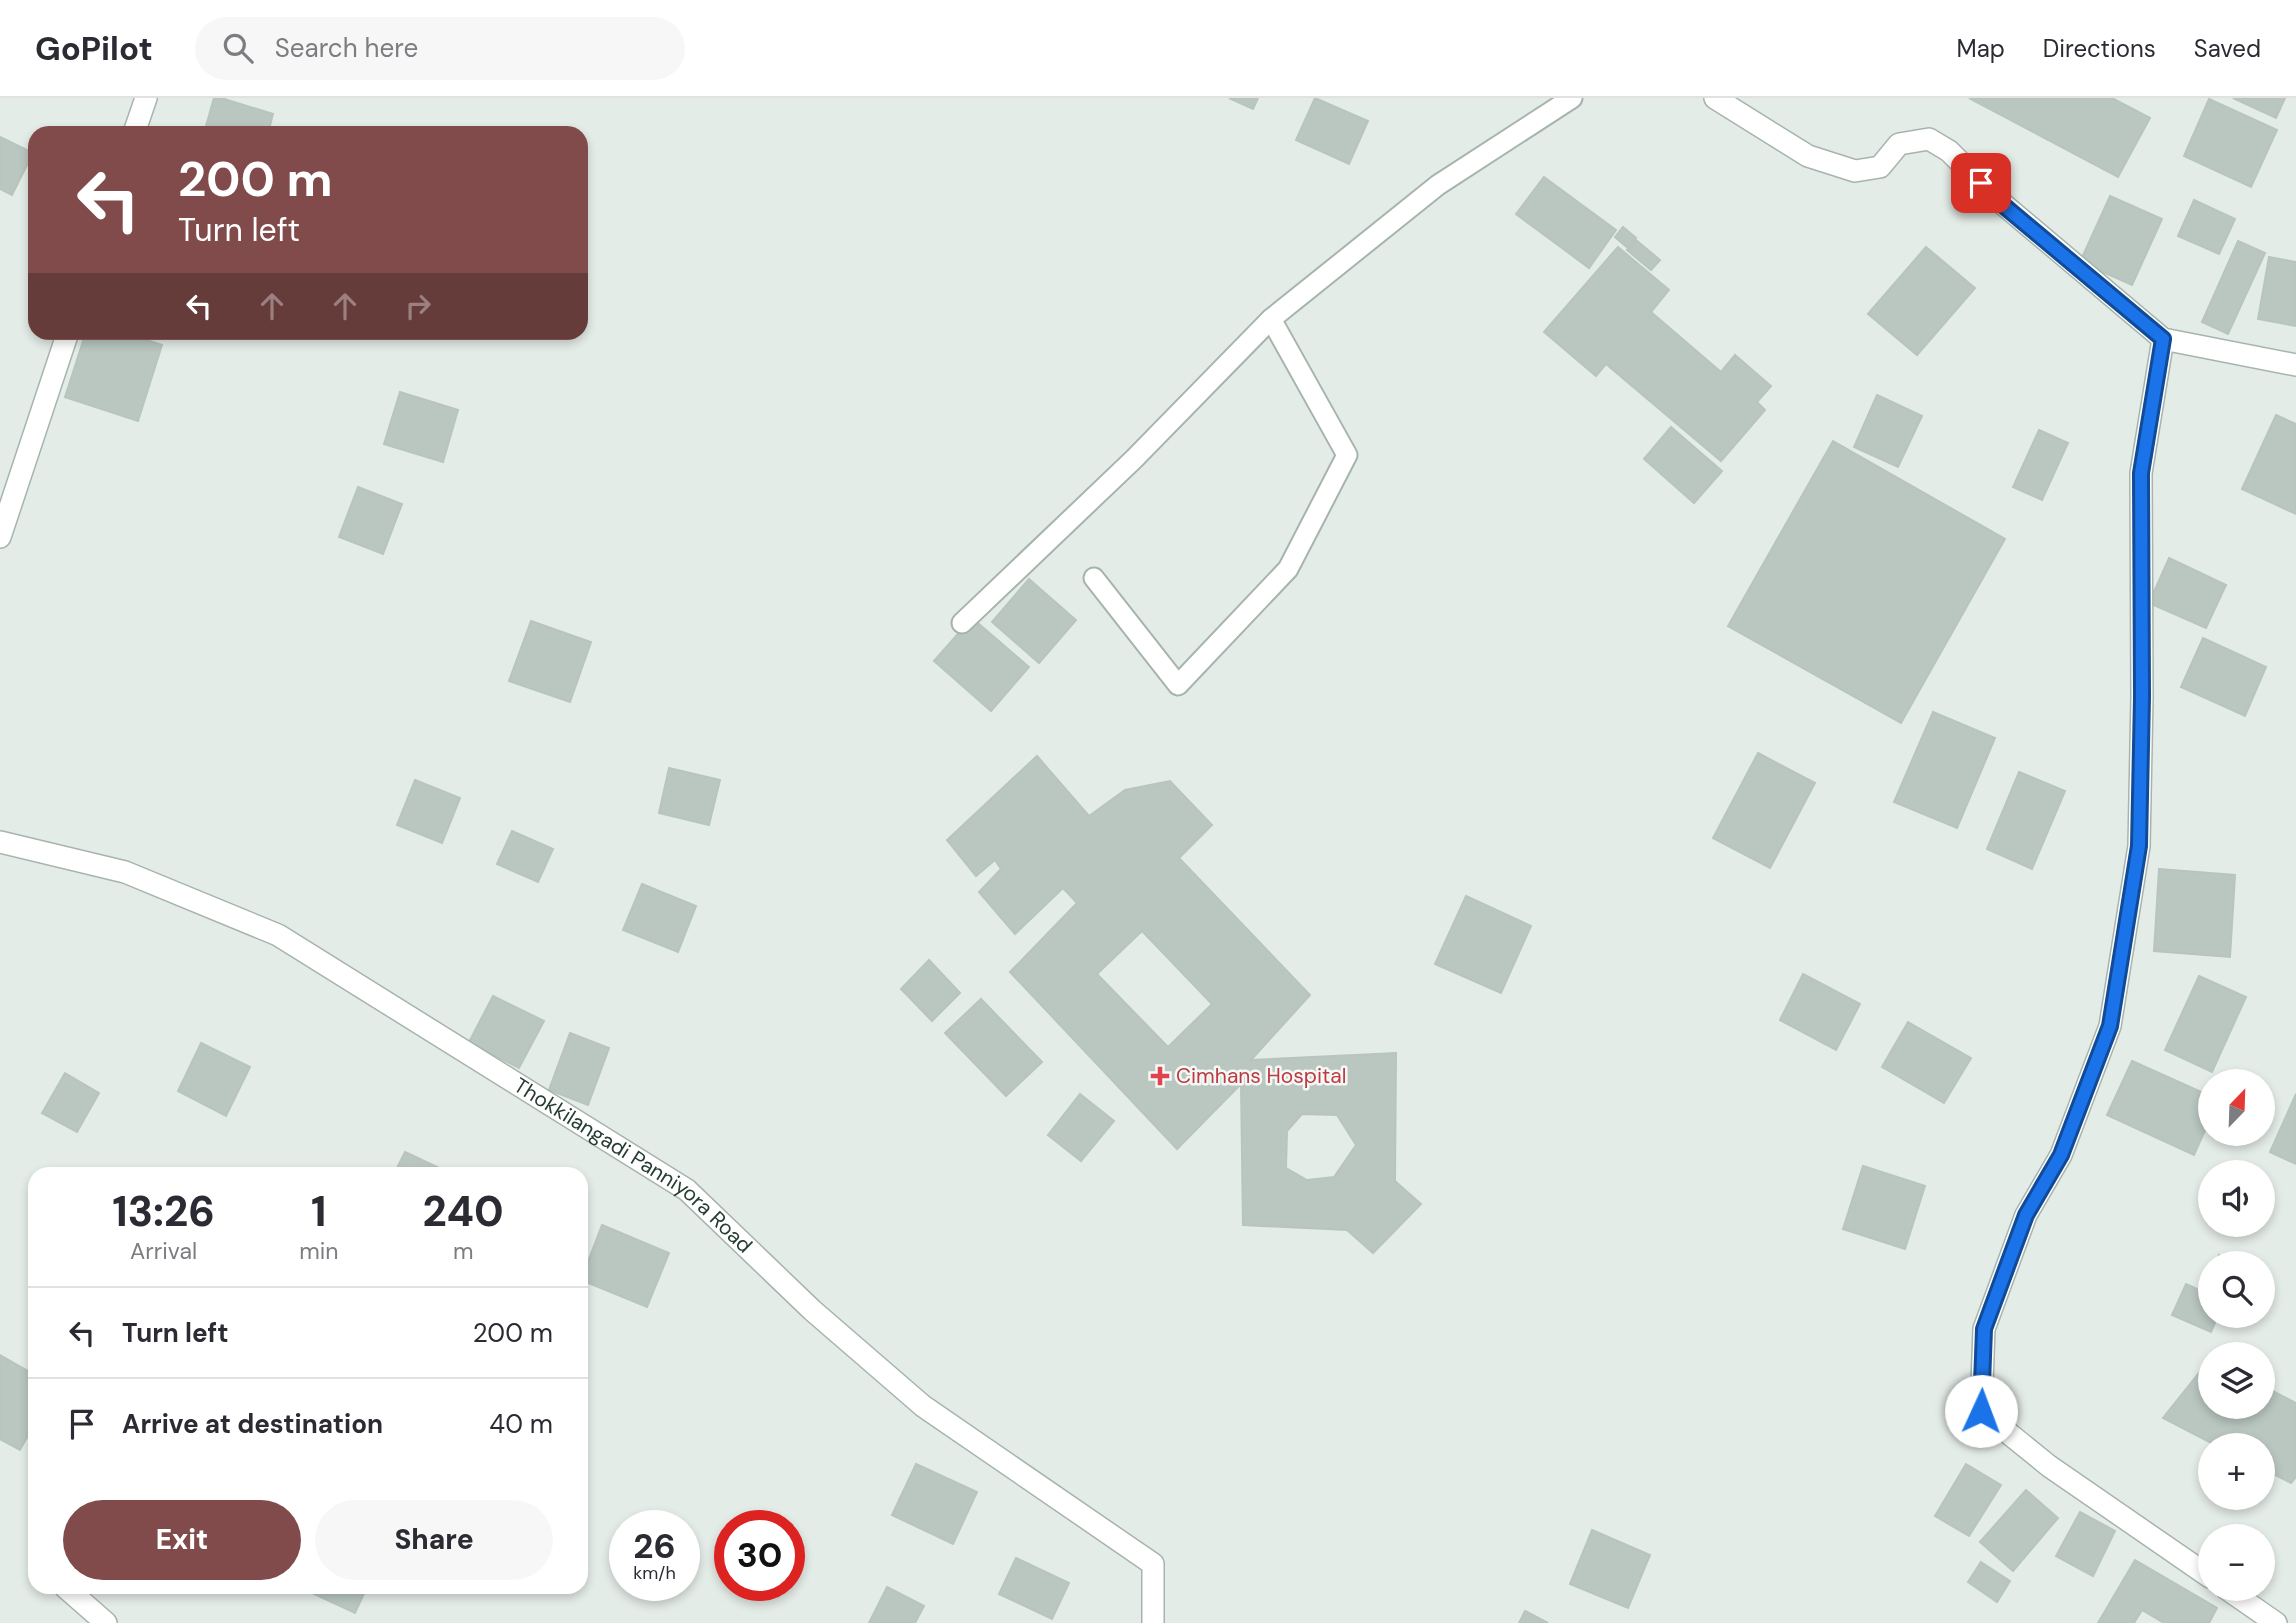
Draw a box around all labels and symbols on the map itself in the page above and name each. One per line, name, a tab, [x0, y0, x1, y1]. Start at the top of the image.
pin	[1951, 153, 2011, 213]
place label: Cimhans Hospital	[1176, 1062, 1346, 1090]
marker: Cimhans Hospital	[1150, 1066, 1170, 1086]
north arrow	[2198, 1069, 2275, 1146]
street label: Thokkilangadi Panniyora Road	[509, 1072, 758, 1259]
position arrow	[1944, 1374, 2018, 1448]
speed limit sign: 30	[714, 1510, 805, 1601]

